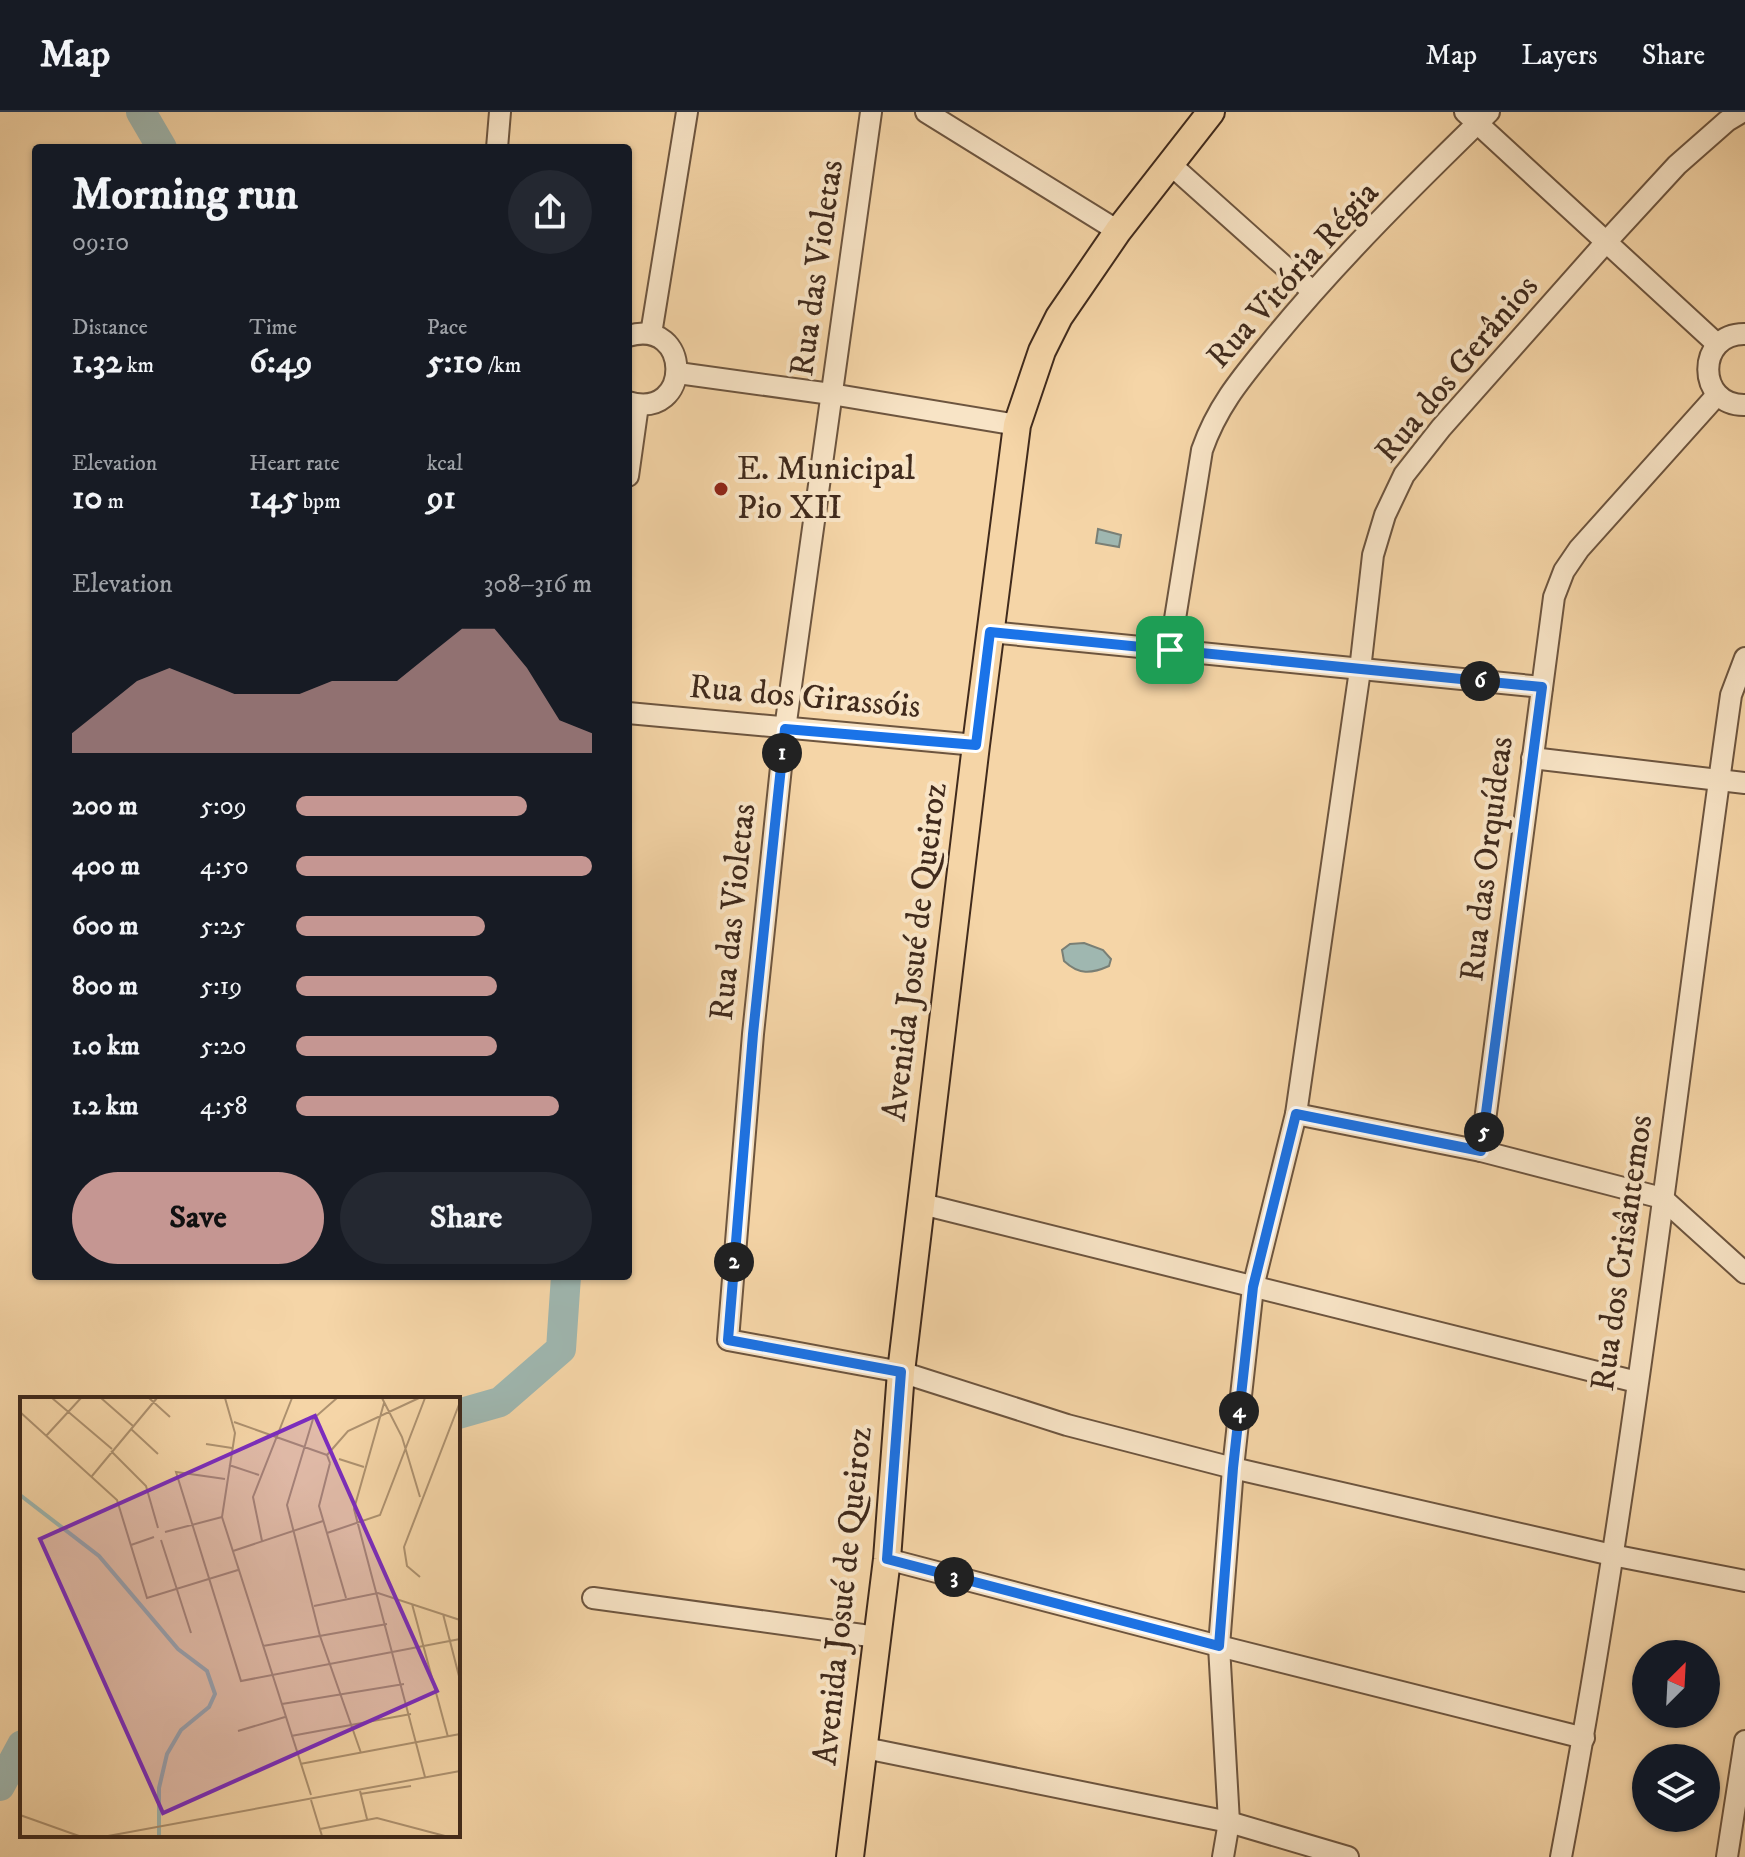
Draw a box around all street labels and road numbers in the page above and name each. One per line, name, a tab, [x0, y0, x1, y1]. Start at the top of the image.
street label: Rua das Violetas	[781, 157, 853, 379]
street label: Rua Vitória Régia	[1198, 172, 1388, 377]
street label: Rua dos Gerânios	[1366, 267, 1548, 471]
street label: Rua dos Girassóis	[688, 666, 922, 728]
street label: Rua das Orquídeas	[1451, 734, 1523, 984]
street label: Avenida Josué de Queiroz	[873, 780, 957, 1124]
street label: Rua das Violetas	[701, 801, 765, 1023]
street label: Rua dos Crisântemos	[1582, 1112, 1662, 1394]
street label: Avenida Josué de Queiroz	[804, 1424, 882, 1768]

